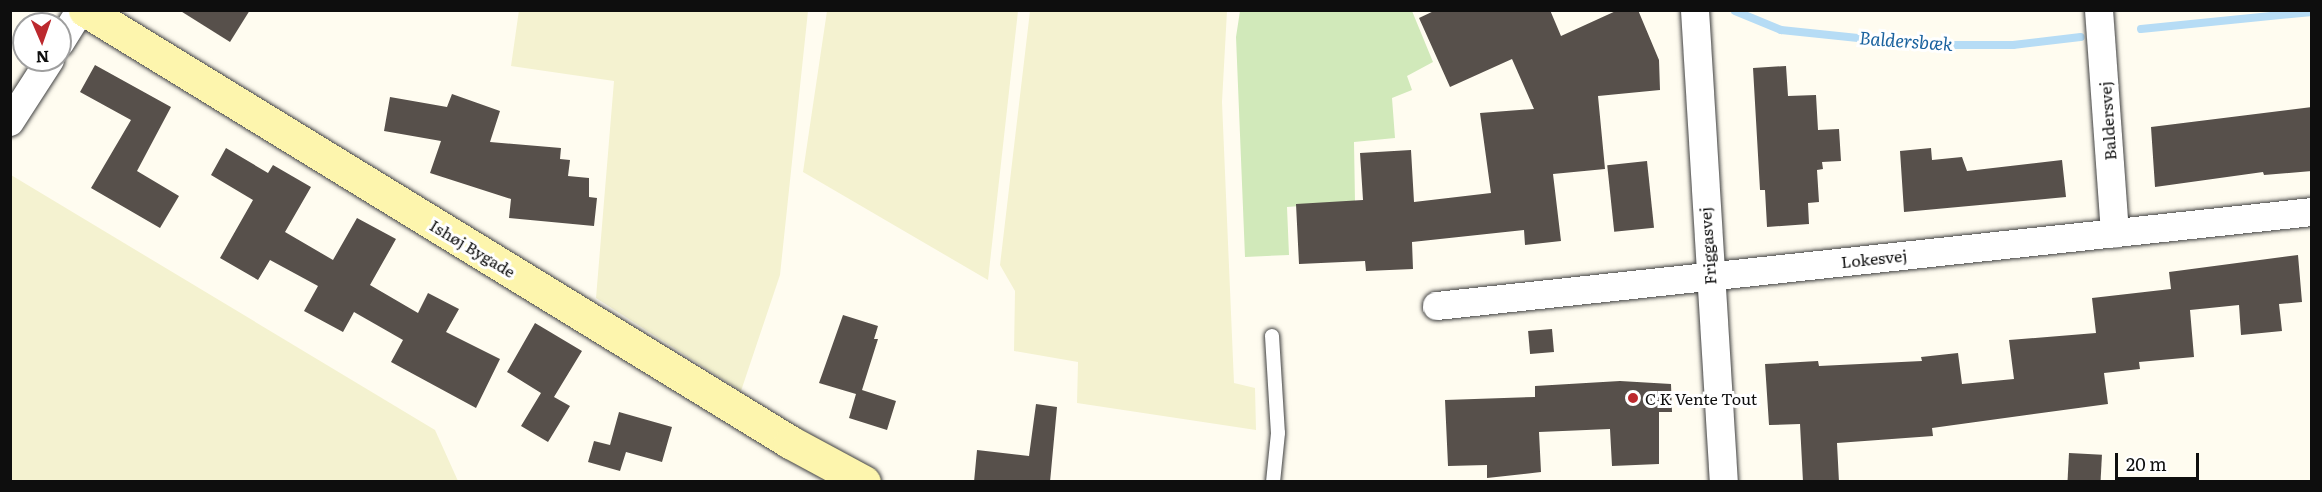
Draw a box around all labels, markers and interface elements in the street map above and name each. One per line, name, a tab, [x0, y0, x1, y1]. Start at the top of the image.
north arrow	[12, 12, 72, 72]
water label: Baldersbæk	[1859, 27, 1953, 55]
text: N	[35, 46, 50, 70]
street label: Baldersvej	[2095, 81, 2119, 161]
street label: Friggasvej	[1695, 206, 1719, 286]
street label: Ishøj Bygade	[427, 215, 519, 281]
street label: Lokesvej	[1840, 245, 1908, 271]
place label: C K Vente Tout	[1645, 388, 1757, 408]
marker: C K Vente Tout	[1626, 391, 1640, 405]
scale bar	[2118, 441, 2202, 479]
text: 20 m	[2126, 450, 2167, 477]

